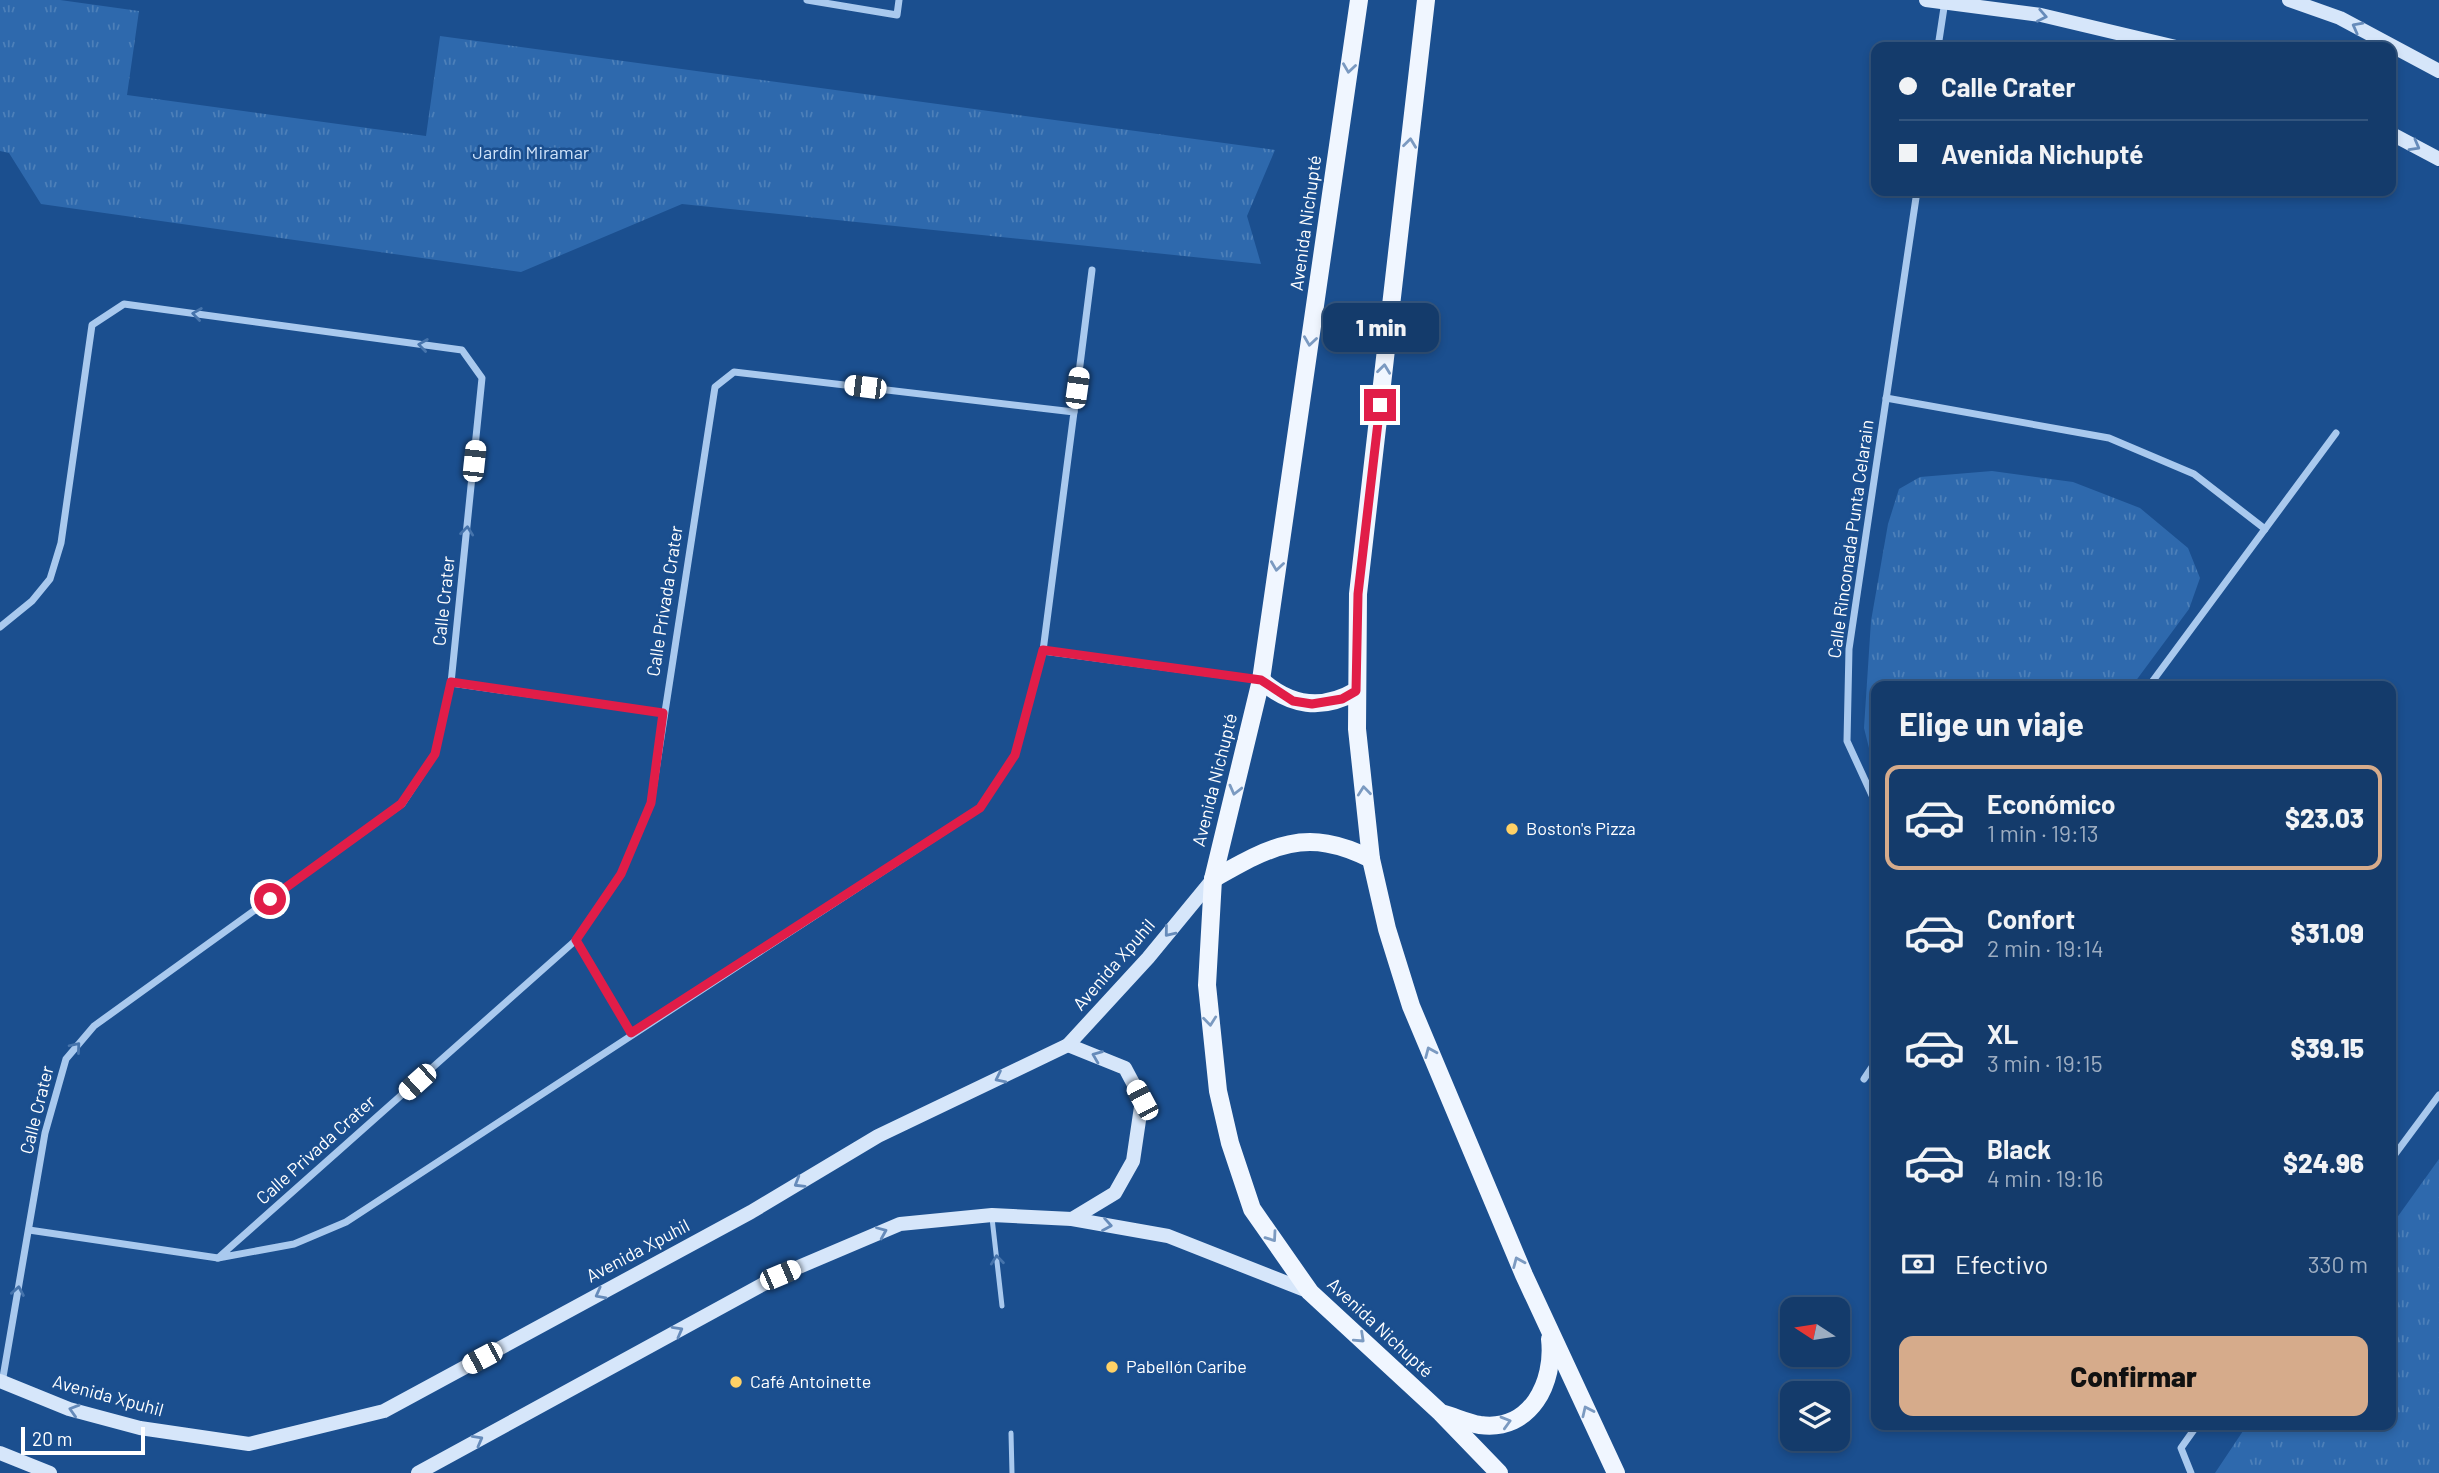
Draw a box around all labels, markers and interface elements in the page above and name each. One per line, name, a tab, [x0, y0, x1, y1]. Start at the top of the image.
one-way arrow	[2036, 7, 2048, 22]
one-way arrow	[2352, 22, 2364, 35]
one-way arrow	[1342, 62, 1357, 73]
text: Calle Crater	[1941, 71, 2075, 102]
one-way arrow	[1402, 137, 1417, 149]
text: Avenida Nichupté	[1941, 138, 2143, 169]
one-way arrow	[2408, 138, 2420, 151]
park label: Jardín Miramar	[473, 141, 590, 163]
street label: Avenida Nichupté	[1285, 154, 1325, 292]
callout: 1 min	[1322, 304, 1438, 352]
one-way arrow	[191, 307, 203, 322]
text: 1 min	[1356, 313, 1406, 341]
one-way arrow	[1303, 335, 1318, 347]
one-way arrow	[417, 338, 429, 353]
one-way arrow	[1376, 364, 1391, 375]
car	[1064, 366, 1091, 410]
car	[843, 374, 888, 400]
route end	[1364, 389, 1396, 421]
street label: Calle Rinconada Punta Celarain	[1822, 418, 1878, 659]
car	[462, 439, 487, 483]
street label: Calle Privada Crater	[641, 523, 687, 678]
one-way arrow	[459, 525, 474, 537]
street label: Calle Crater	[427, 554, 459, 647]
one-way arrow	[1270, 561, 1285, 572]
text: Elige un viaje	[1899, 704, 2084, 742]
street label: Avenida Nichupté	[1187, 711, 1241, 849]
one-way arrow	[1228, 784, 1243, 796]
one-way arrow	[1356, 785, 1371, 797]
icon: car	[1903, 786, 1966, 849]
text: Económico	[1987, 788, 2116, 819]
text: $23.03	[2285, 802, 2364, 833]
place label: Boston's Pizza	[1526, 817, 1636, 839]
text: 1 min · 19:13	[1987, 819, 2099, 847]
marker: Boston's Pizza	[1504, 821, 1520, 837]
route start	[254, 883, 286, 915]
icon: car	[1903, 901, 1966, 964]
text: Confort	[1987, 903, 2075, 934]
street label: Avenida Xpuhil	[1068, 914, 1159, 1015]
text: $31.09	[2290, 917, 2364, 948]
one-way arrow	[1165, 923, 1177, 936]
text: 2 min · 19:14	[1987, 934, 2104, 962]
one-way arrow	[1203, 1015, 1218, 1027]
icon: car	[1903, 1016, 1966, 1079]
text: XL	[1987, 1018, 2018, 1049]
text: $39.15	[2290, 1032, 2364, 1063]
one-way arrow	[68, 1043, 80, 1056]
one-way arrow	[1425, 1047, 1439, 1059]
text: 3 min · 19:15	[1987, 1049, 2102, 1077]
one-way arrow	[1091, 1051, 1103, 1065]
car	[395, 1060, 440, 1104]
street label: Calle Crater	[14, 1063, 58, 1156]
one-way arrow	[995, 1069, 1007, 1083]
car	[1123, 1077, 1162, 1123]
street label: Calle Privada Crater	[251, 1090, 380, 1208]
icon: car	[1903, 1131, 1966, 1194]
text: Black	[1987, 1133, 2051, 1164]
text: $24.96	[2283, 1147, 2364, 1178]
text: 4 min · 19:16	[1987, 1164, 2103, 1192]
one-way arrow	[793, 1175, 806, 1188]
street label: Avenida Xpuhil	[582, 1214, 693, 1287]
one-way arrow	[1101, 1217, 1113, 1232]
one-way arrow	[875, 1226, 887, 1240]
one-way arrow	[1264, 1229, 1276, 1242]
icon: cash	[1899, 1245, 1937, 1283]
text: Efectivo	[1955, 1248, 2048, 1279]
text: 330 m	[2308, 1250, 2368, 1278]
one-way arrow	[989, 1255, 1004, 1266]
car	[757, 1257, 804, 1293]
one-way arrow	[1513, 1257, 1527, 1269]
street label: Avenida Nichupté	[1323, 1273, 1438, 1382]
one-way arrow	[10, 1285, 25, 1297]
one-way arrow	[595, 1286, 607, 1299]
north arrow	[1780, 1297, 1850, 1367]
map controls	[1780, 1297, 1850, 1451]
one-way arrow	[670, 1326, 683, 1339]
one-way arrow	[1352, 1330, 1365, 1342]
button: Confirmar	[1899, 1336, 2368, 1416]
car	[459, 1339, 506, 1377]
place label: Pabellón Caribe	[1126, 1355, 1247, 1377]
marker: Pabellón Caribe	[1104, 1359, 1120, 1375]
street label: Avenida Xpuhil	[50, 1370, 166, 1420]
place label: Café Antoinette	[750, 1370, 871, 1392]
marker: Café Antoinette	[728, 1374, 744, 1390]
button: layers	[1780, 1381, 1850, 1451]
one-way arrow	[68, 1403, 80, 1418]
one-way arrow	[1581, 1406, 1595, 1418]
one-way arrow	[1500, 1415, 1512, 1430]
scale bar	[21, 1424, 145, 1456]
text: 20 m	[32, 1427, 72, 1450]
one-way arrow	[471, 1435, 483, 1448]

